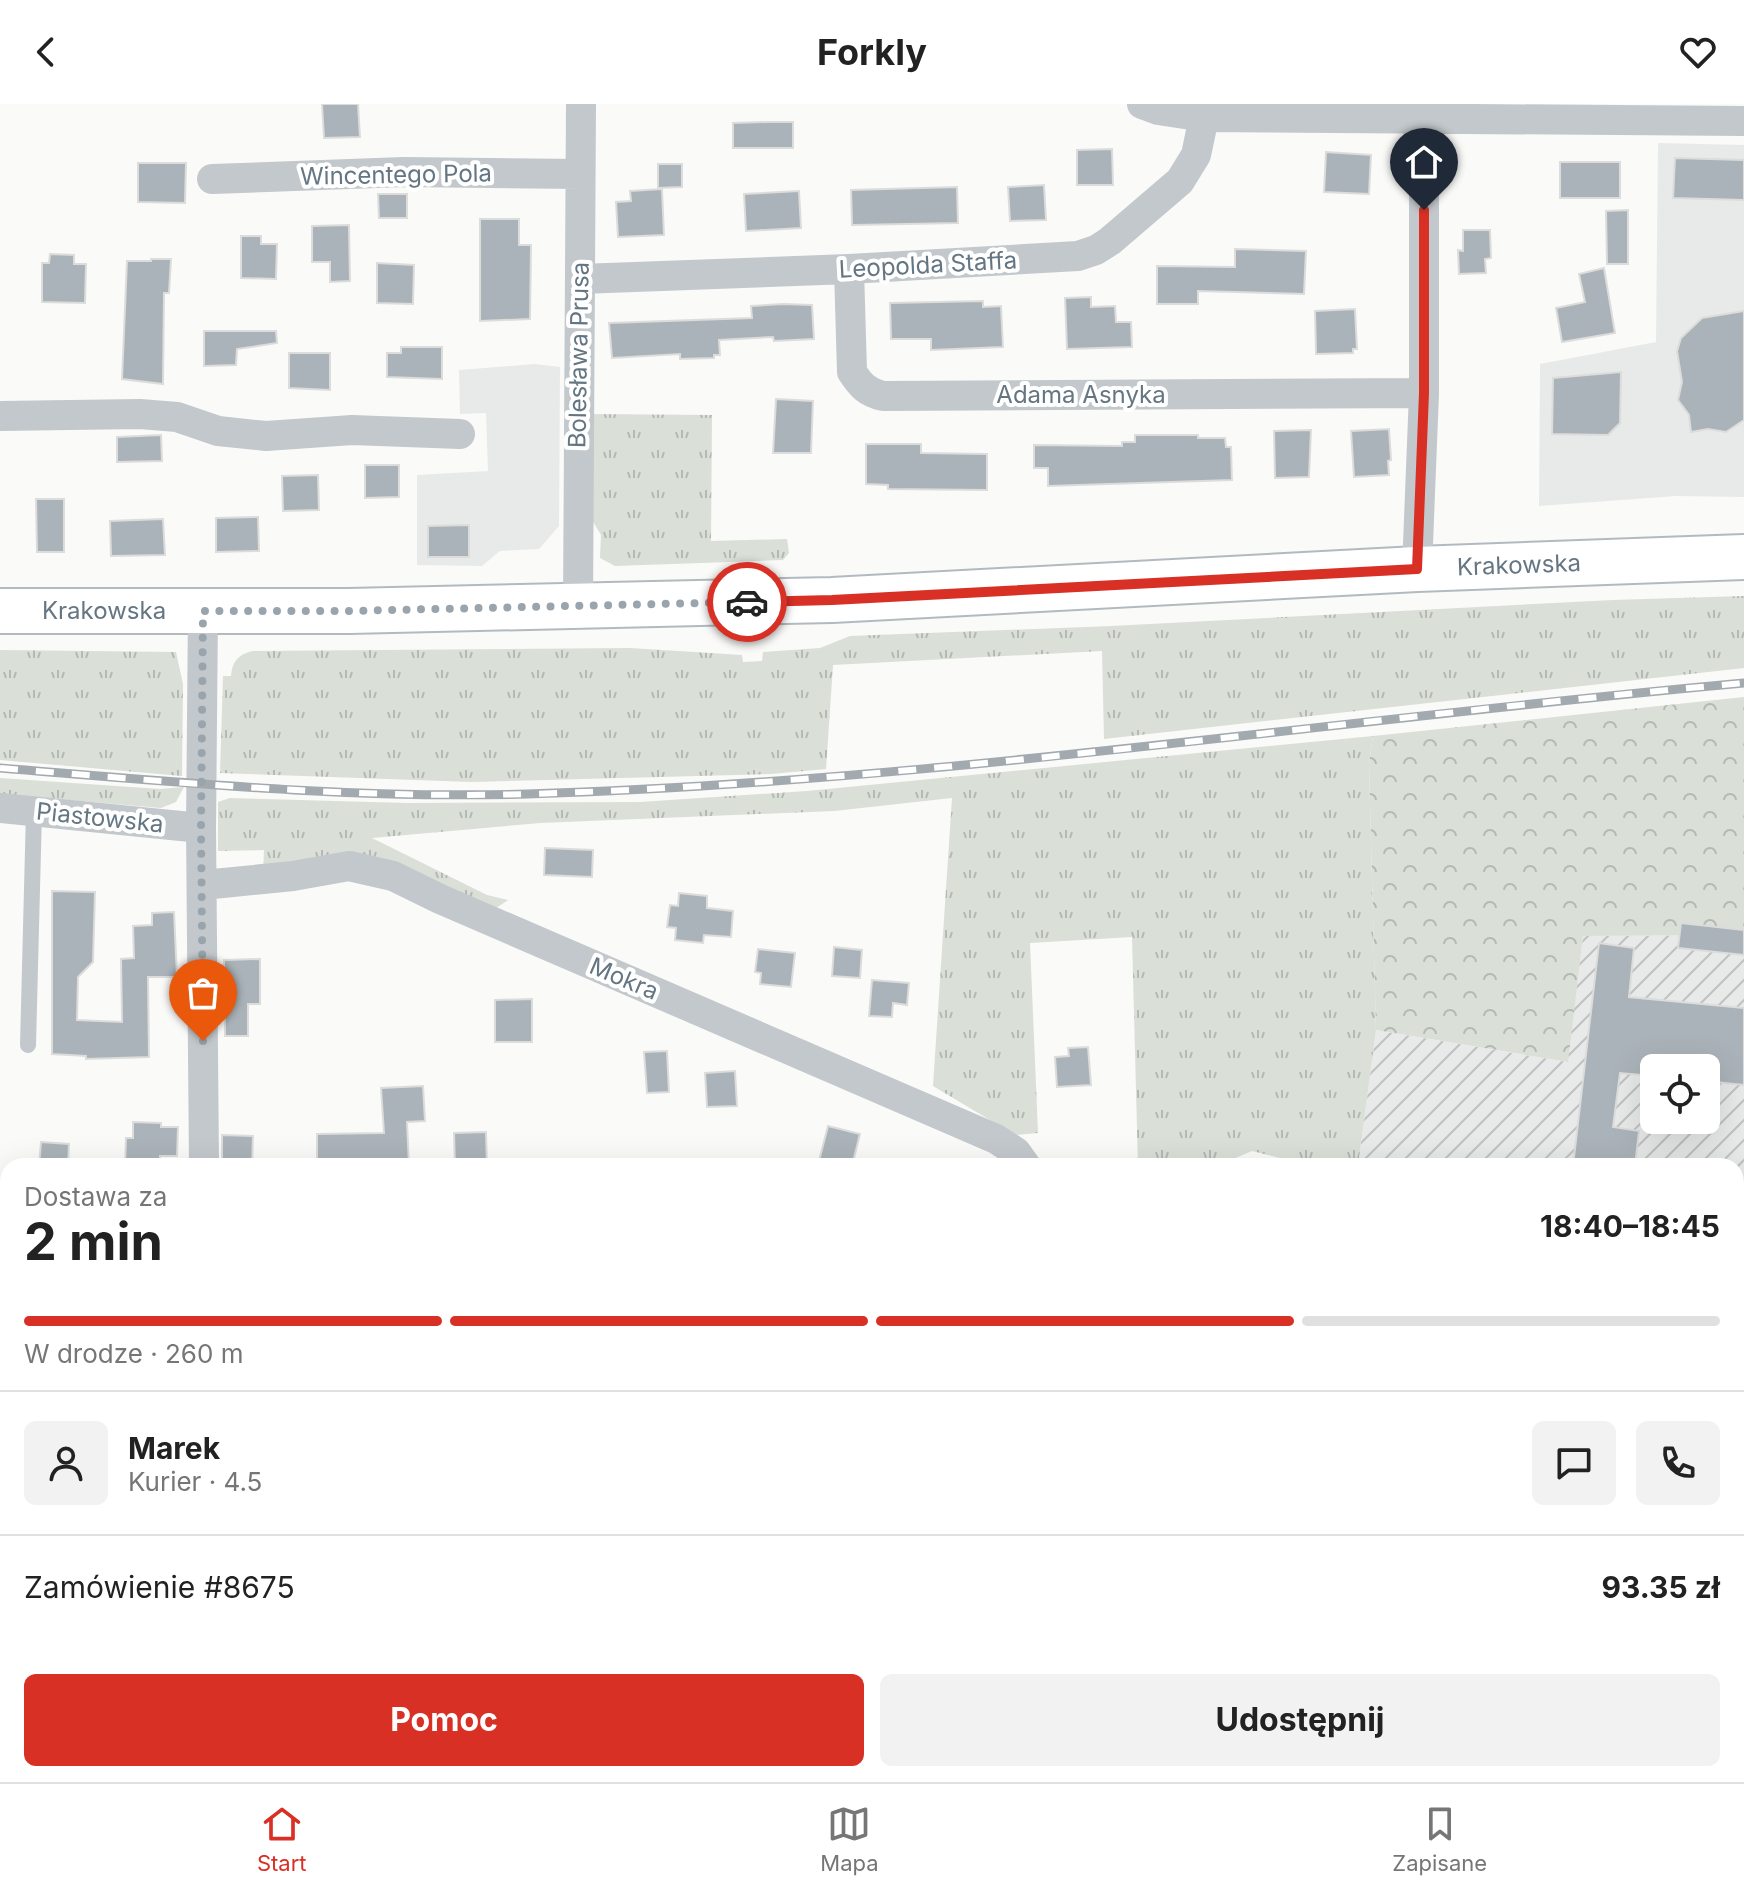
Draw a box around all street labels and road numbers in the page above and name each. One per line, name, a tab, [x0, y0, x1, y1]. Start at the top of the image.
street label: Wincentego Pola	[300, 158, 492, 191]
street label: Leopolda Staffa	[838, 245, 1018, 284]
street label: Bolesława Prusa	[562, 262, 595, 448]
street label: Adama Asnyka	[996, 380, 1166, 409]
street label: Krakowska	[1456, 548, 1582, 582]
street label: Krakowska	[42, 596, 166, 625]
street label: Piastowska	[35, 796, 165, 839]
street label: Mokra	[585, 951, 663, 1006]

